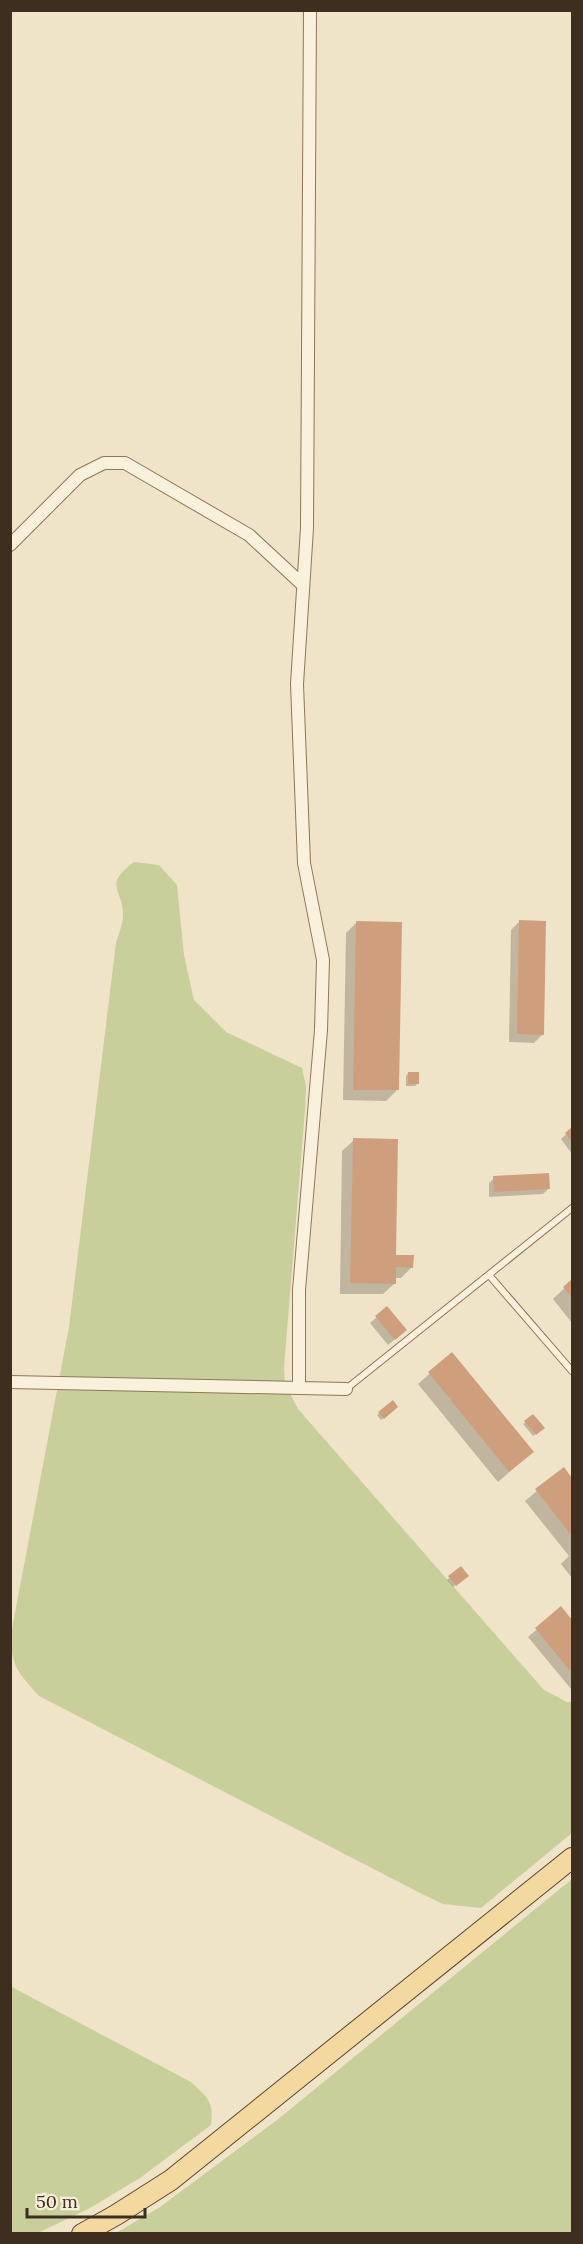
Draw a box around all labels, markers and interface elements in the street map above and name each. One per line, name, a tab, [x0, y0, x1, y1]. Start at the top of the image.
scale bar	[27, 2181, 146, 2219]
text: 50 m	[36, 2190, 78, 2213]

